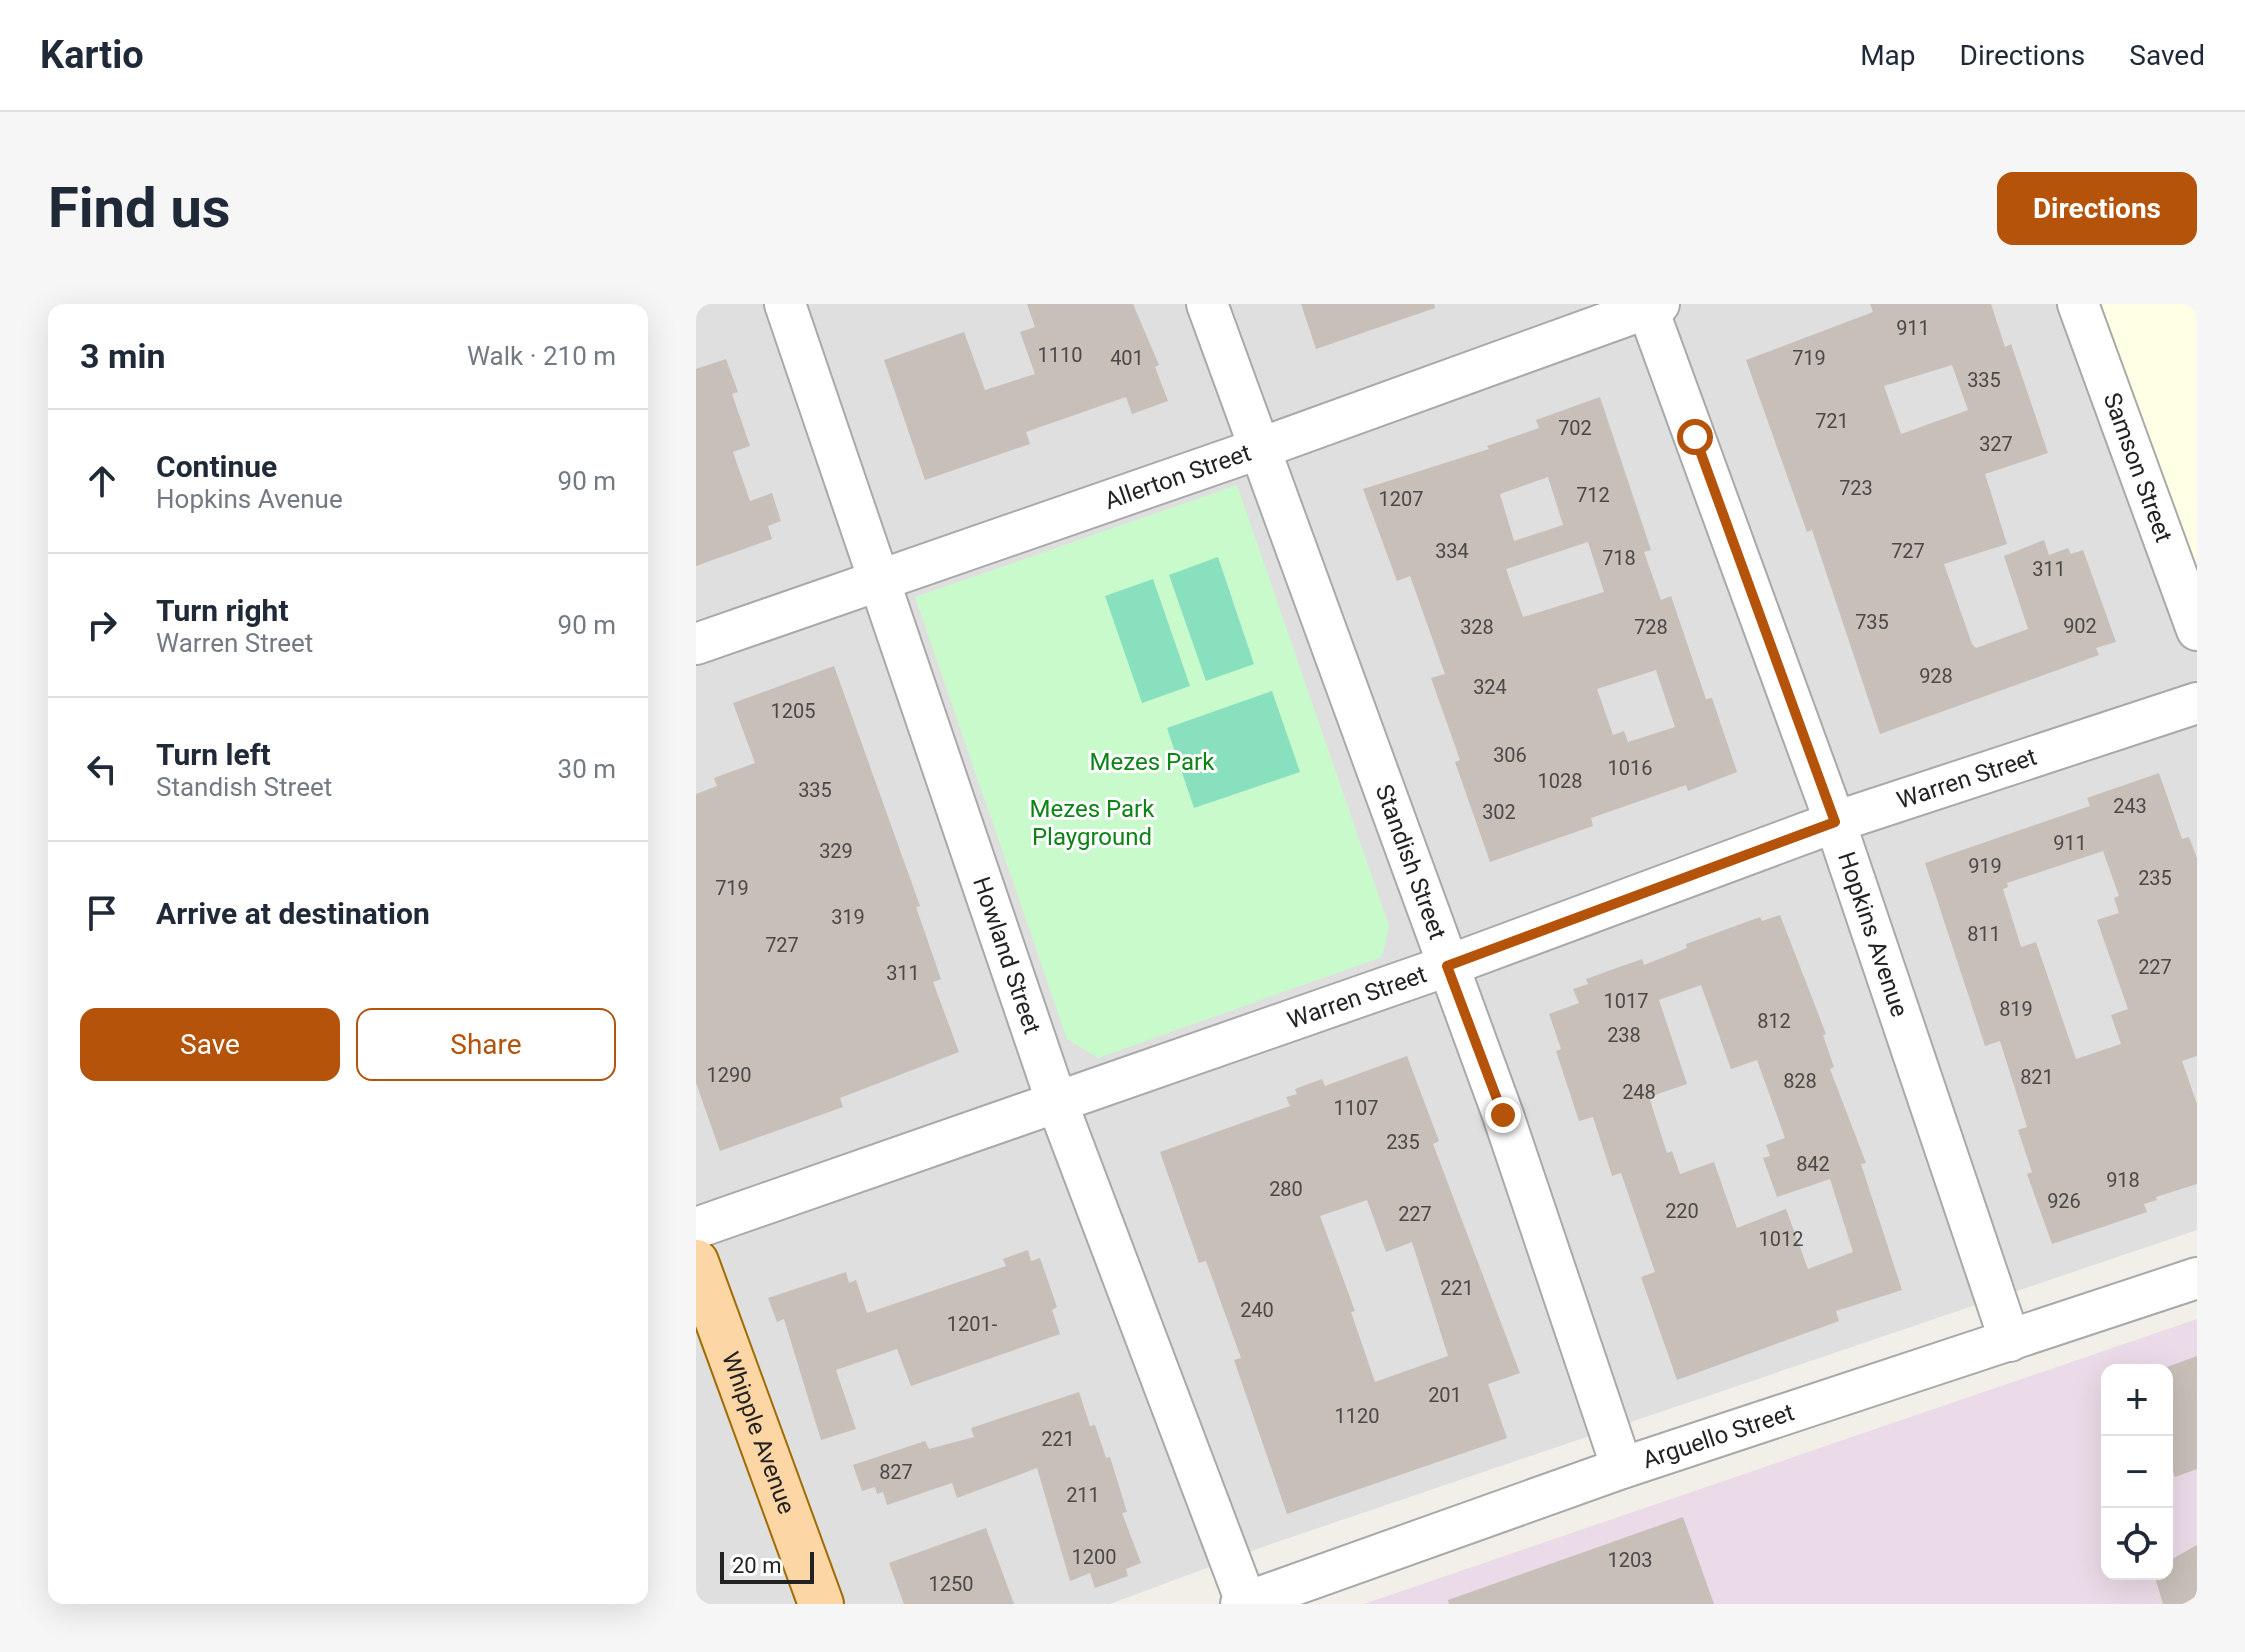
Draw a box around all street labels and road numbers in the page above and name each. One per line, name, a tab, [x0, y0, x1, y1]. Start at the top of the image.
street label: Samson Street	[2098, 389, 2178, 546]
street label: Allerton Street	[1101, 439, 1255, 515]
street label: Warren Street	[1893, 743, 2040, 815]
street label: Standish Street	[1370, 781, 1452, 943]
street label: Hopkins Avenue	[1832, 848, 1914, 1021]
street label: Howland Street	[967, 873, 1046, 1038]
street label: Warren Street	[1284, 960, 1430, 1035]
street label: Whipple Avenue	[716, 1348, 801, 1518]
street label: Arguello Street	[1639, 1398, 1798, 1474]

